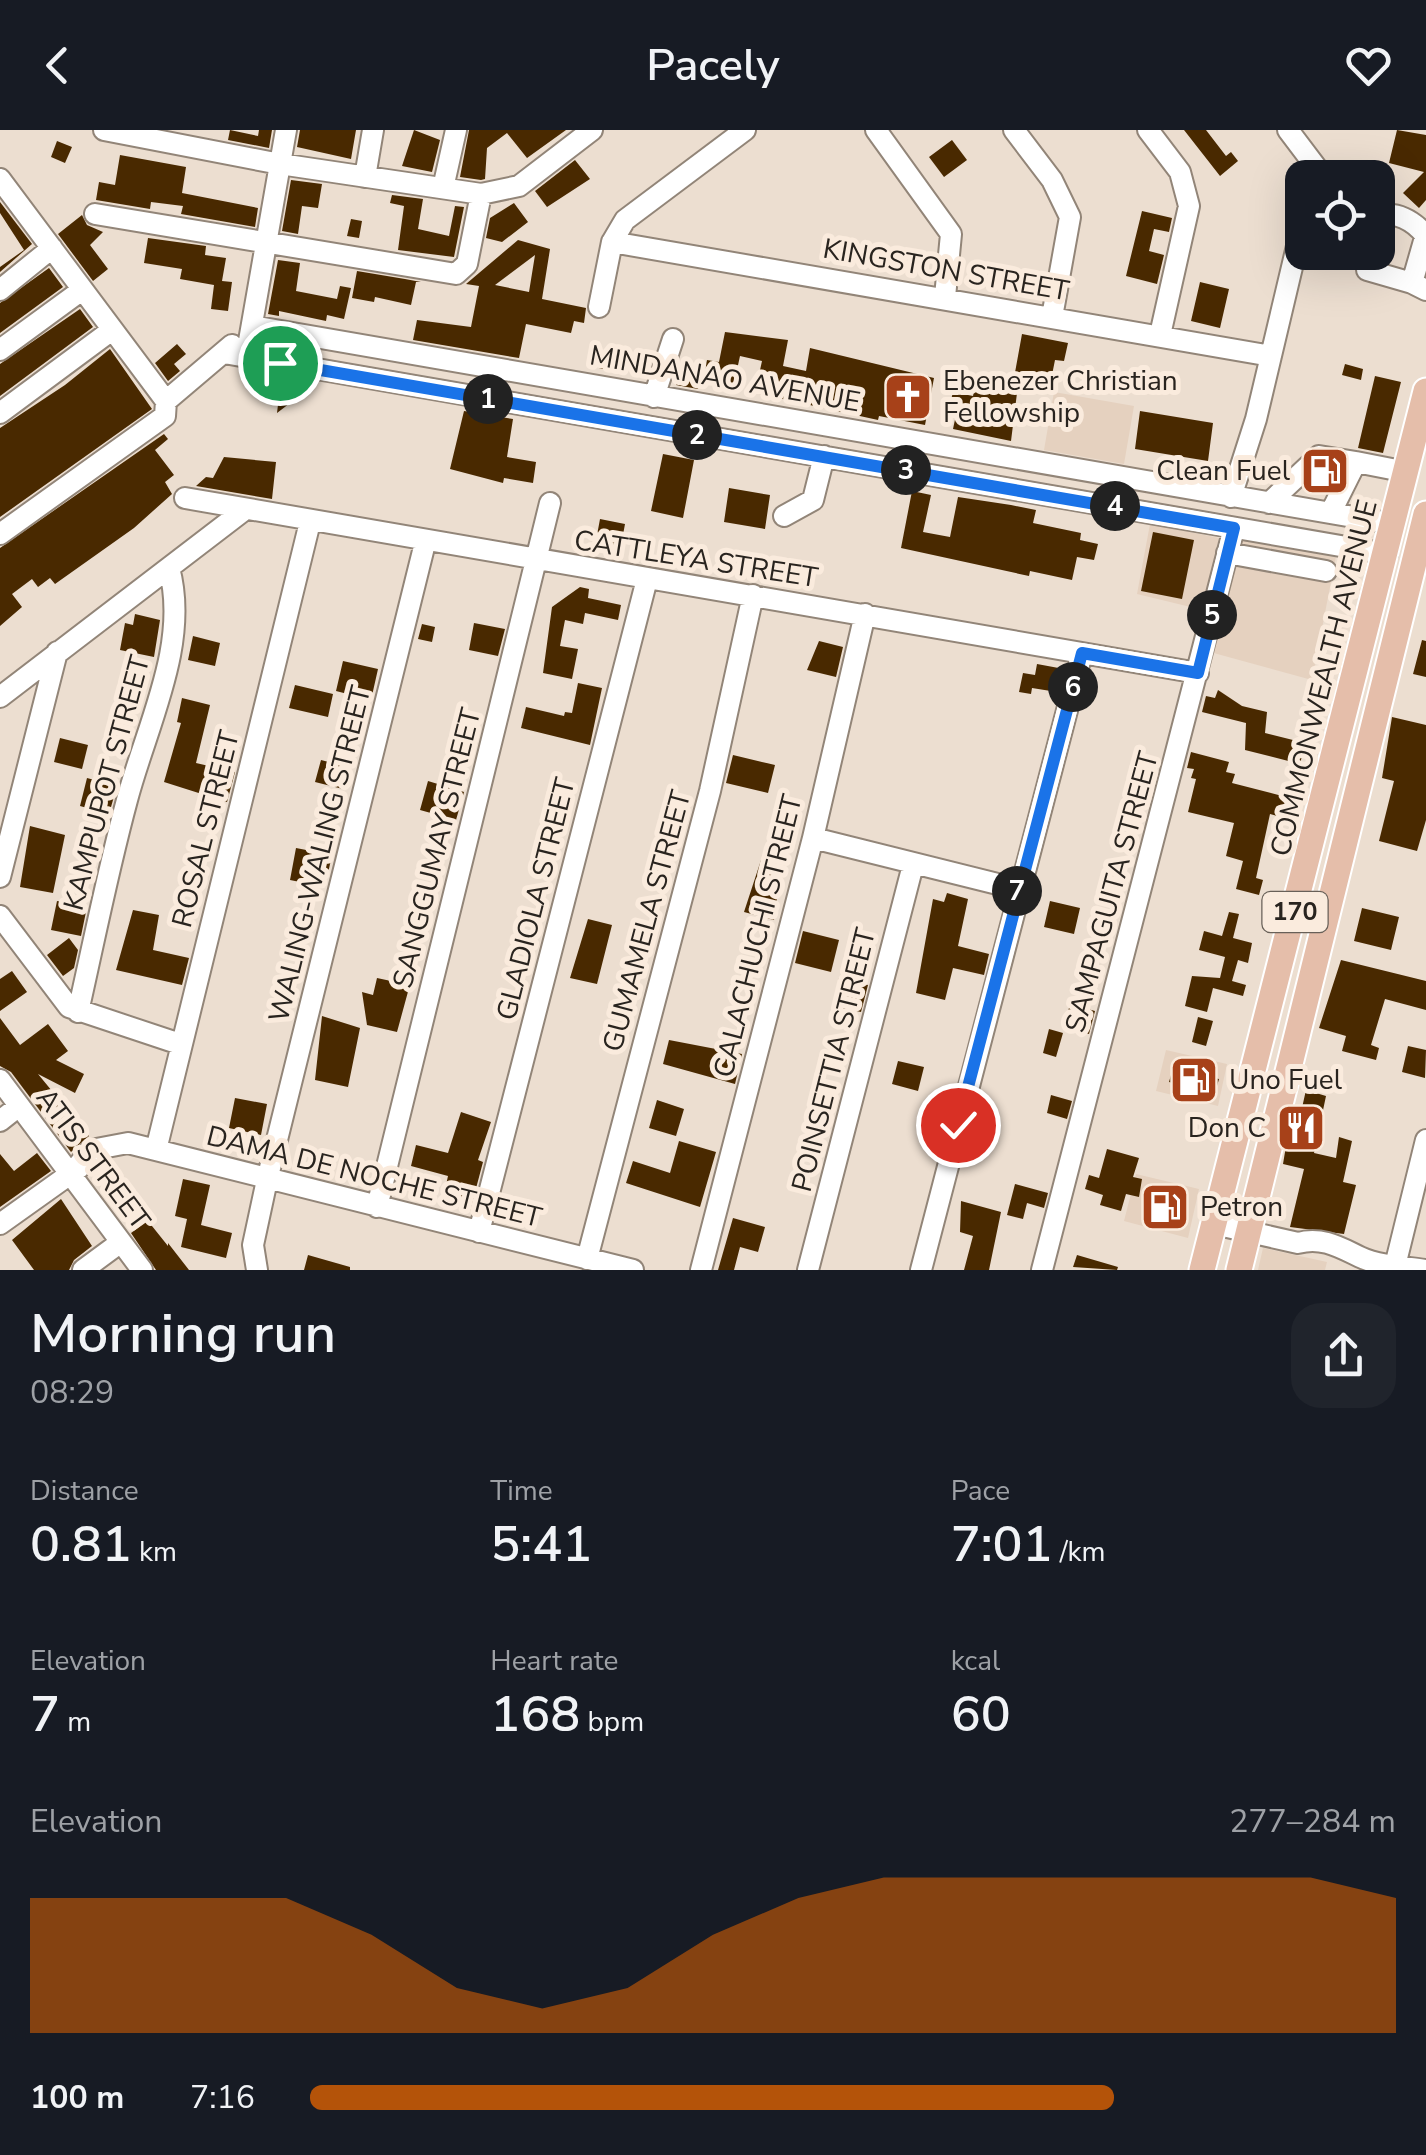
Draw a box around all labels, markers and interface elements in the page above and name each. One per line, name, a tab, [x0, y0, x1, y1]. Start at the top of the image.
text: Pacely	[646, 35, 780, 96]
icon: back	[30, 38, 85, 93]
icon: heart	[1341, 38, 1396, 93]
map controls	[1285, 160, 1395, 270]
button: locate	[1285, 160, 1395, 270]
street label: KINGSTON STREET	[820, 230, 1072, 310]
pin	[238, 321, 323, 406]
icon: arrive	[253, 336, 308, 391]
street label: MINDANAO AVENUE	[587, 336, 863, 422]
place label: Ebenezer Christian Fellowship	[943, 362, 1178, 432]
church icon: Ebenezer Christian Fellowship	[882, 371, 934, 423]
pin: 1	[463, 374, 513, 424]
text: 1	[480, 380, 496, 418]
pin: 2	[672, 410, 722, 460]
text: 2	[689, 416, 705, 454]
pin: 3	[881, 445, 931, 495]
fuel station icon: Clean Fuel	[1299, 445, 1351, 497]
text: 3	[898, 451, 914, 489]
place label: Clean Fuel	[1156, 452, 1291, 490]
pin: 4	[1090, 481, 1140, 531]
text: 4	[1107, 487, 1123, 525]
street label: COMMONWEALTH AVENUE	[1261, 496, 1387, 860]
street label: CATTLEYA STREET	[572, 521, 821, 597]
pin: 5	[1187, 590, 1237, 640]
text: 5	[1204, 596, 1220, 634]
street label: KAMPUPOT STREET	[55, 651, 159, 915]
pin: 6	[1048, 662, 1098, 712]
text: 6	[1065, 668, 1081, 706]
street label: WALING-WALING STREET	[260, 682, 380, 1026]
street label: SANGGUMAY STREET	[384, 704, 490, 992]
street label: ROSAL STREET	[163, 726, 249, 931]
street label: SAMPAGUITA STREET	[1056, 747, 1168, 1037]
street label: GLADIOLA STREET	[487, 774, 585, 1024]
street label: GUMAMELA STREET	[594, 786, 700, 1056]
street label: CALACHUCHI STREET	[704, 791, 812, 1081]
pin: 7	[992, 866, 1042, 916]
text: 7	[1009, 872, 1025, 910]
road number: 170	[1262, 892, 1328, 932]
street label: POINSETTIA STREET	[783, 924, 885, 1196]
fuel station icon: Uno Fuel	[1168, 1054, 1220, 1106]
place label: Uno Fuel	[1229, 1061, 1343, 1099]
street label: ATIS STREET	[27, 1080, 159, 1238]
pin	[916, 1083, 1001, 1168]
icon: check	[931, 1098, 986, 1153]
restaurant icon: Don C	[1275, 1102, 1327, 1154]
place label: Don C	[1188, 1109, 1266, 1147]
street label: DAMA DE NOCHE STREET	[202, 1117, 546, 1237]
fuel station icon: Petron	[1139, 1181, 1191, 1233]
place label: Petron	[1200, 1188, 1283, 1226]
text: Morning run	[30, 1296, 336, 1371]
button: share	[1291, 1303, 1396, 1408]
text: 08:29	[30, 1371, 114, 1414]
text: Distance	[30, 1472, 139, 1510]
text: Time	[490, 1472, 553, 1510]
text: Pace	[951, 1472, 1010, 1510]
text: 0.81	[30, 1510, 132, 1579]
text: 5:41	[490, 1510, 592, 1579]
text: 7:01	[951, 1510, 1053, 1579]
text: km	[132, 1533, 177, 1571]
text: /km	[1053, 1533, 1106, 1571]
text: Elevation	[30, 1642, 146, 1680]
text: Heart rate	[490, 1642, 618, 1680]
text: kcal	[951, 1642, 1000, 1680]
text: 7	[30, 1680, 60, 1749]
text: 168	[490, 1680, 580, 1749]
text: 60	[951, 1680, 1011, 1749]
text: m	[60, 1703, 91, 1741]
text: bpm	[580, 1703, 644, 1741]
text: Elevation	[30, 1800, 163, 1843]
text: 277–284 m	[1229, 1800, 1396, 1843]
text: 100 m	[30, 2076, 124, 2119]
text: 7:16	[190, 2076, 255, 2119]

